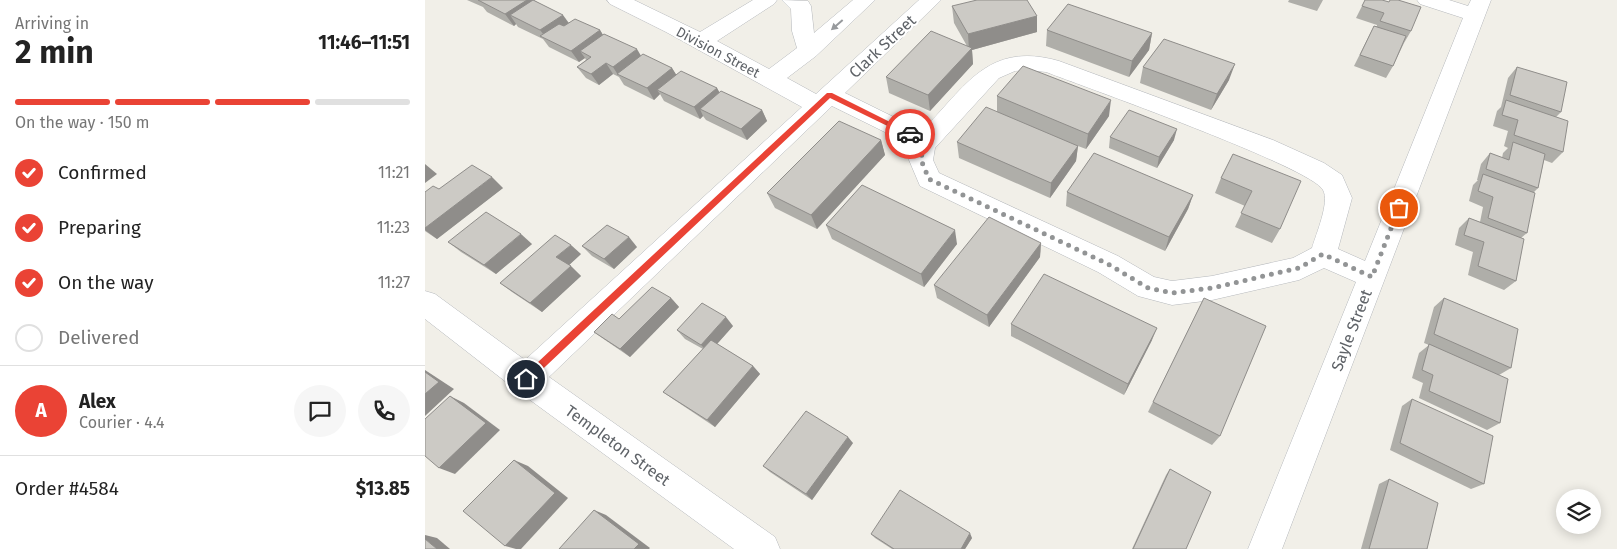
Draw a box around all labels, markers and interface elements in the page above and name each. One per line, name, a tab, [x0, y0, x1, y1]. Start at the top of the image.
street label: Clark Street	[845, 11, 920, 82]
text: Arriving in	[15, 14, 89, 33]
one-way arrow	[830, 20, 843, 31]
street label: Division Street	[673, 23, 763, 82]
text: 11:46–11:51	[318, 31, 410, 54]
text: 2 min	[15, 33, 94, 71]
courier	[885, 109, 935, 159]
text: On the way · 150 m	[15, 113, 150, 132]
icon: car	[896, 120, 924, 148]
icon: check	[15, 159, 43, 187]
text: Confirmed	[58, 161, 147, 184]
text: 11:21	[378, 163, 410, 182]
pin	[1378, 187, 1420, 229]
icon: bag	[1385, 194, 1413, 222]
icon: check	[15, 214, 43, 242]
text: Preparing	[58, 216, 141, 239]
text: 11:23	[377, 218, 410, 237]
icon: check	[15, 269, 43, 297]
text: On the way	[58, 271, 154, 294]
text: 11:27	[378, 273, 410, 292]
street label: Sayle Street	[1327, 286, 1376, 374]
text: Delivered	[58, 326, 140, 349]
pin	[505, 358, 547, 400]
icon: home	[512, 365, 540, 393]
button: chat	[294, 385, 346, 437]
button: phone	[358, 385, 410, 437]
text: Alex	[79, 390, 116, 413]
text: A	[35, 399, 47, 422]
street label: Templeton Street	[562, 401, 674, 490]
text: Courier · 4.4	[79, 413, 165, 432]
text: Order #4584	[15, 477, 119, 500]
text: $13.85	[356, 477, 410, 500]
map controls	[1556, 489, 1601, 534]
button: layers	[1556, 489, 1601, 534]

